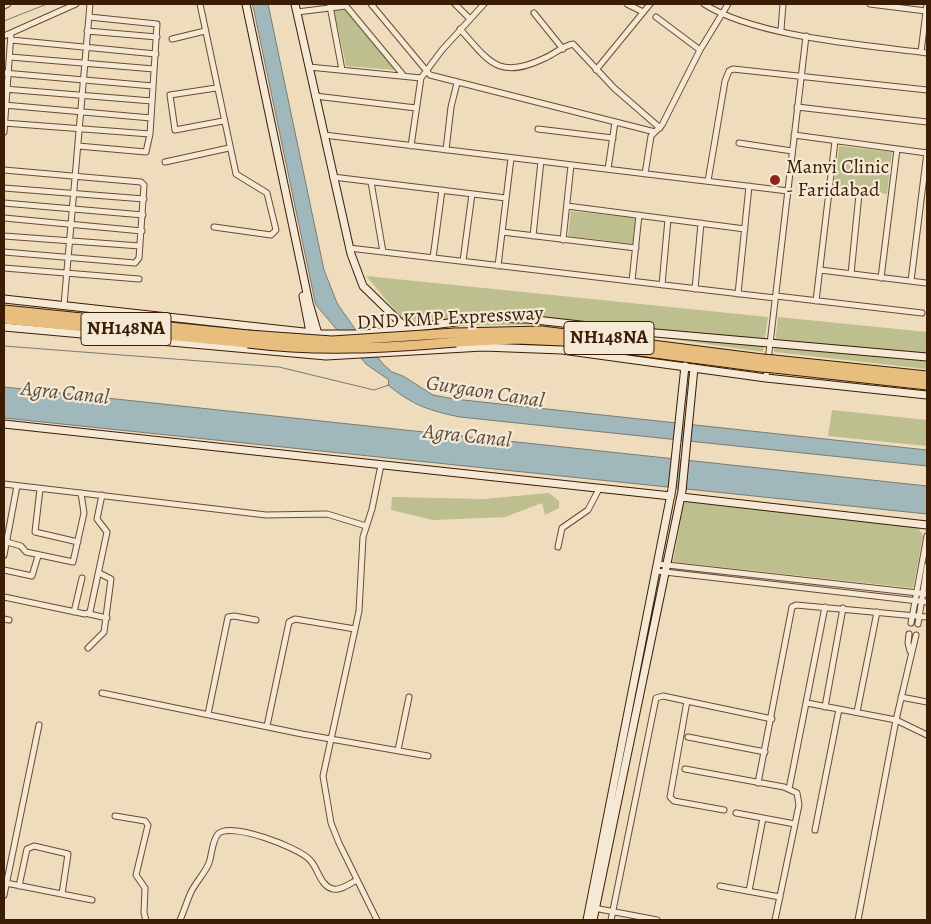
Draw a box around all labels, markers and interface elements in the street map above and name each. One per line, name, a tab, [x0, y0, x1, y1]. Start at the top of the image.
place label: Manvi Clinic - Faridabad	[786, 156, 889, 203]
marker: Manvi Clinic - Faridabad	[768, 173, 782, 187]
street label: DND KMP Expressway	[356, 302, 544, 336]
road number: NH148NA	[81, 312, 171, 346]
road number: NH148NA	[564, 322, 654, 354]
water label: Gurgaon Canal	[424, 371, 546, 415]
water label: Agra Canal	[20, 377, 110, 411]
water label: Agra Canal	[422, 420, 512, 454]

